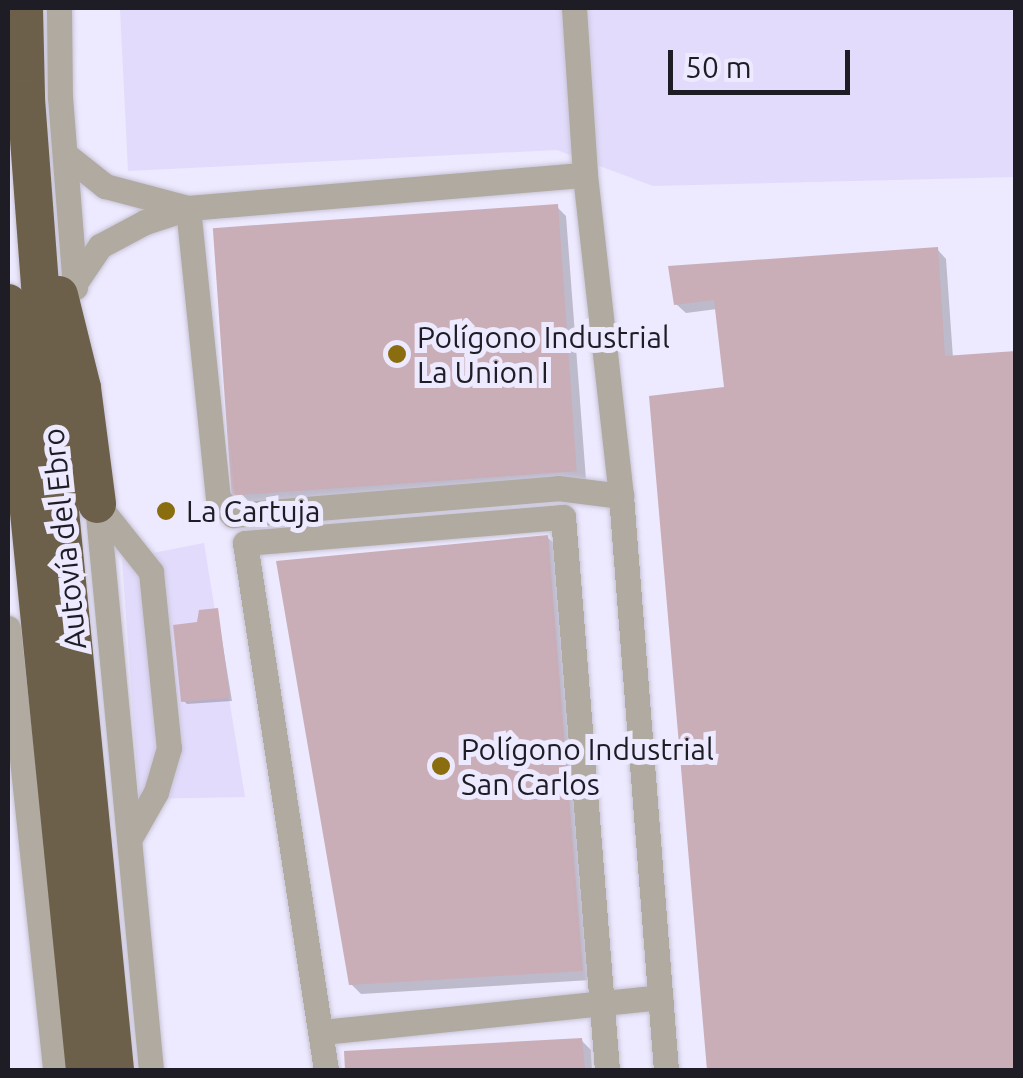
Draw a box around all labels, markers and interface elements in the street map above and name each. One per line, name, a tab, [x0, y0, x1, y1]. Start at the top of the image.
scale bar	[673, 30, 856, 92]
text: 50 m	[685, 50, 752, 84]
place label: Polígono Industrial La Union I	[417, 319, 670, 390]
marker: Polígono Industrial La Union I	[386, 343, 408, 365]
street label: Autovía del Ebro	[34, 427, 94, 651]
place label: La Cartuja	[186, 493, 320, 529]
marker: La Cartuja	[155, 500, 177, 522]
place label: Polígono Industrial San Carlos	[461, 731, 714, 802]
marker: Polígono Industrial San Carlos	[430, 755, 452, 777]

